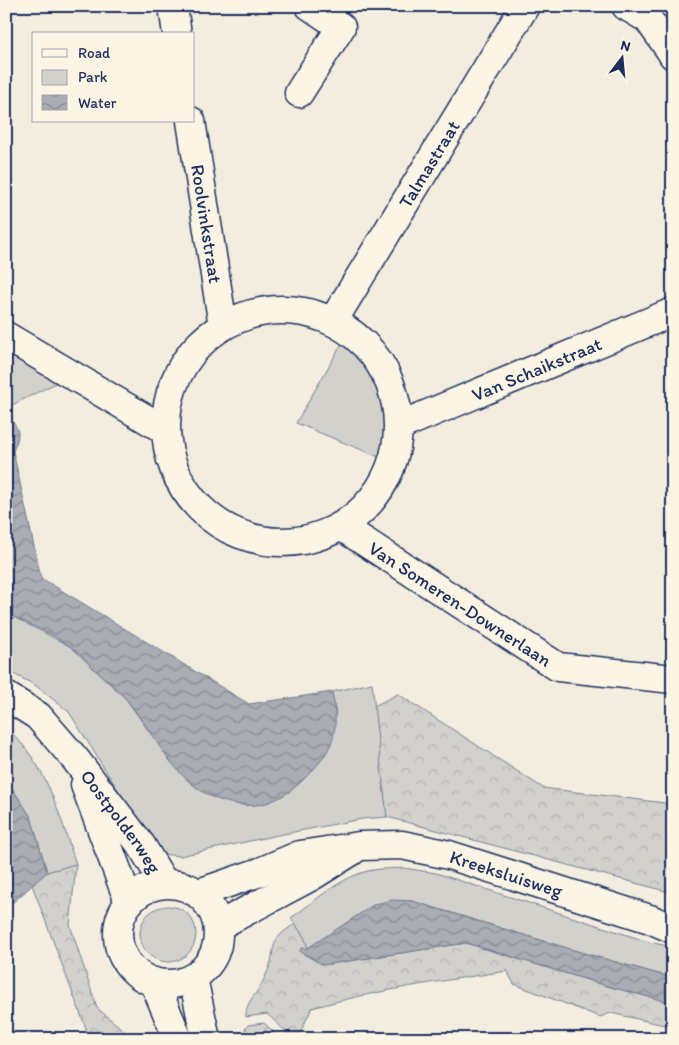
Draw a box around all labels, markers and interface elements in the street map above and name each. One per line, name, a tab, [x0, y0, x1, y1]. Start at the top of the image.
legend	[32, 32, 195, 122]
north arrow	[596, 32, 646, 82]
text: N	[619, 37, 632, 55]
text: Road	[78, 44, 111, 62]
text: Park	[78, 68, 108, 86]
text: Water	[78, 94, 117, 112]
street label: Talmastraat	[394, 116, 465, 212]
street label: Roolvinkstraat	[186, 163, 227, 285]
street label: Van Schaikstraat	[468, 332, 605, 406]
street label: Van Someren-Downerlaan	[364, 536, 556, 672]
street label: Oostpolderweg	[75, 765, 166, 878]
street label: Kreeksluisweg	[447, 845, 566, 903]

